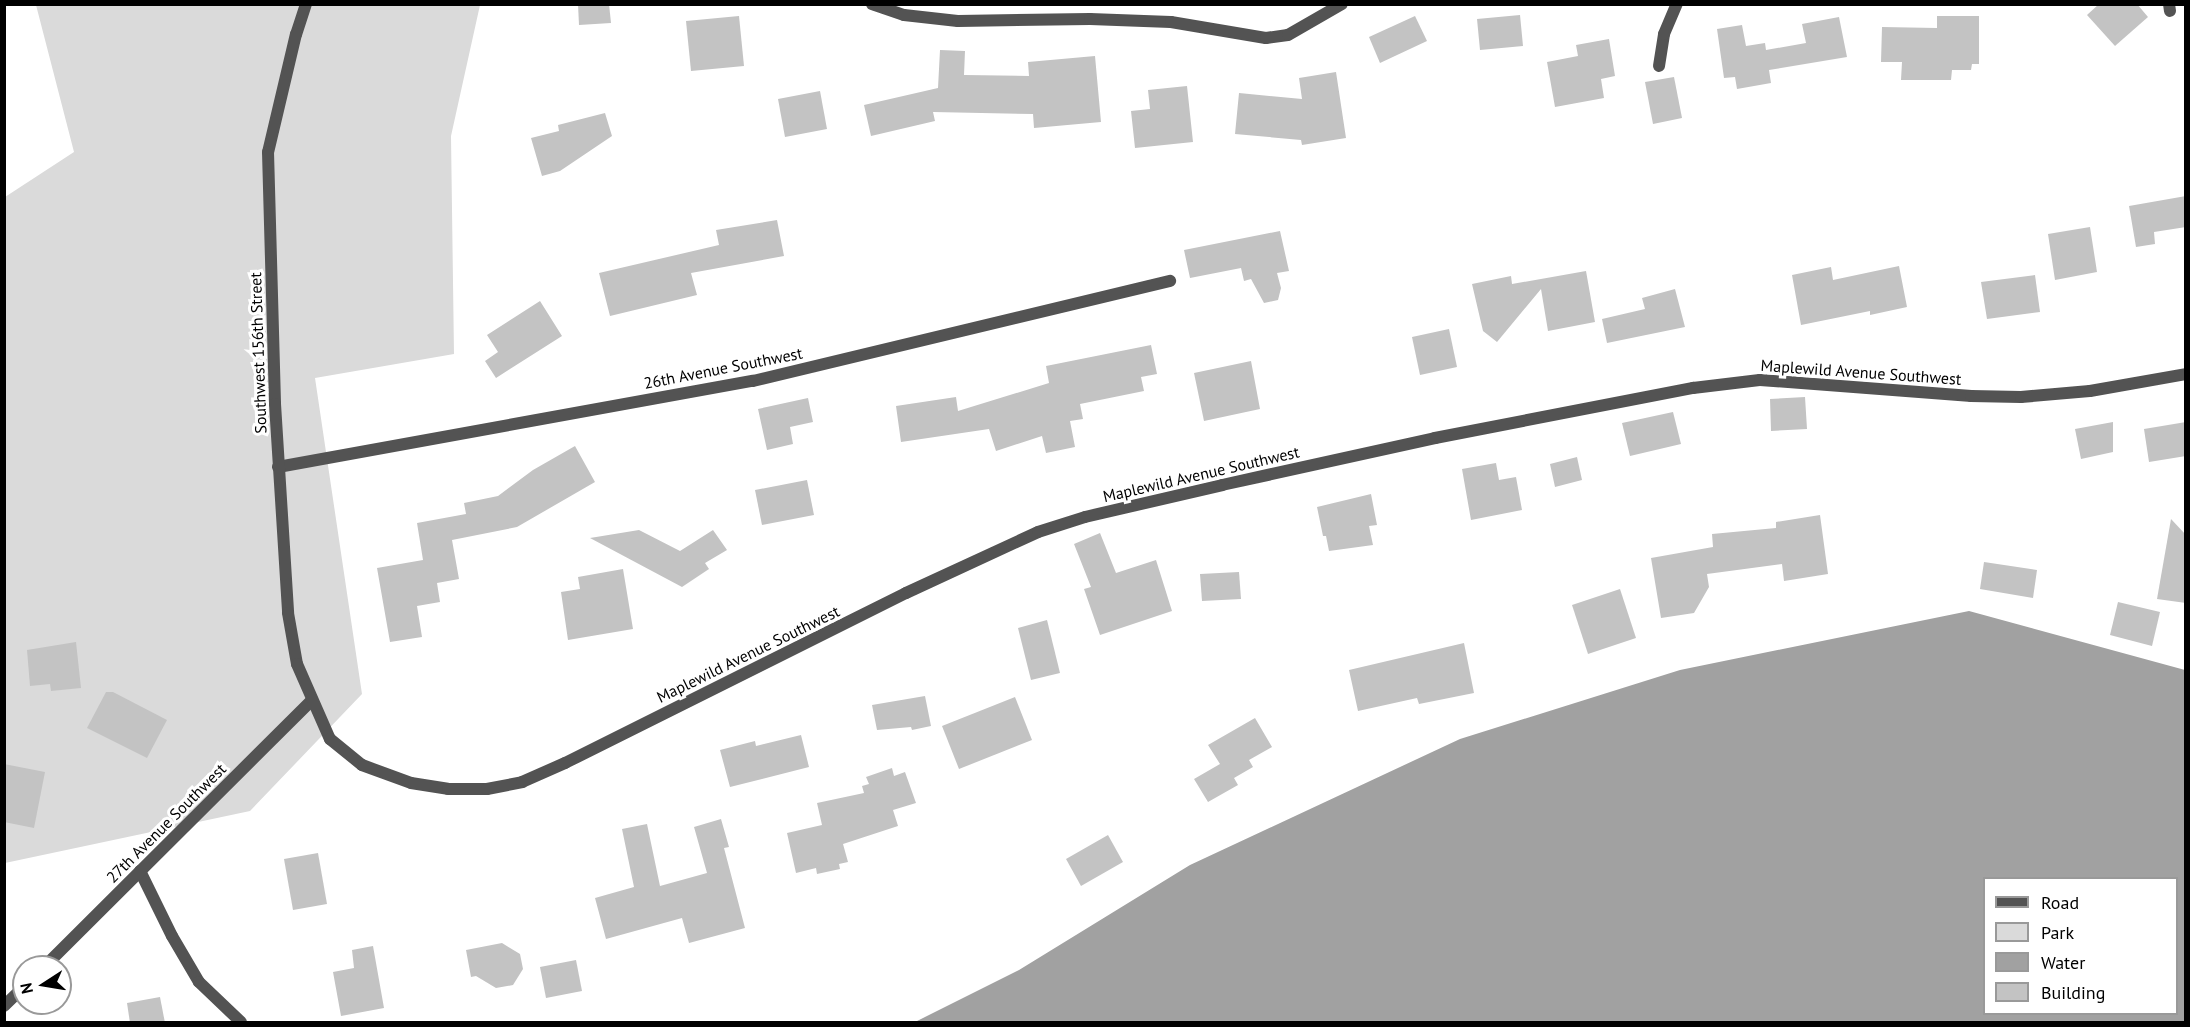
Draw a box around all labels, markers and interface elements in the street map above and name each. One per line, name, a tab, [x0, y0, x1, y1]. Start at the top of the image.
street label: Southwest 156th Street	[246, 272, 270, 434]
street label: 26th Avenue Southwest	[642, 343, 804, 393]
street label: Maplewild Avenue Southwest	[1760, 355, 1962, 389]
street label: Maplewild Avenue Southwest	[1101, 442, 1301, 506]
street label: Maplewild Avenue Southwest	[653, 601, 843, 707]
street label: 27th Avenue Southwest	[102, 759, 230, 887]
legend	[1983, 877, 2178, 1015]
text: Road	[2041, 891, 2079, 914]
text: Park	[2041, 921, 2074, 944]
text: Water	[2041, 951, 2085, 974]
north arrow	[12, 955, 72, 1015]
text: N	[15, 981, 37, 996]
text: Building	[2041, 981, 2105, 1004]

